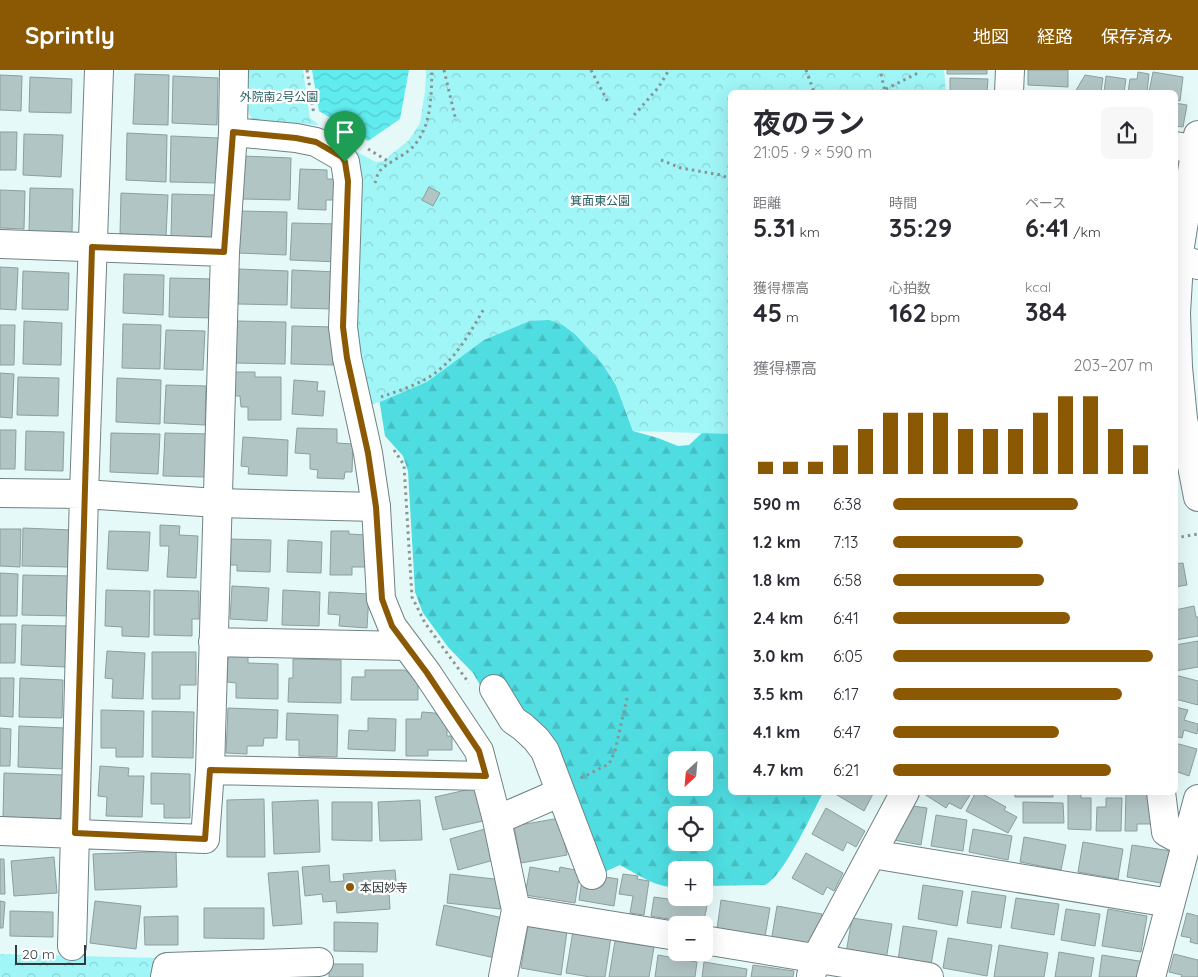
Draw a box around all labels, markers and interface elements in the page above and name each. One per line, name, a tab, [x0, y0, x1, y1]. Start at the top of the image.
text: Sprintly	[25, 20, 115, 50]
text: 地図	[973, 25, 1009, 48]
text: 経路	[1037, 25, 1073, 48]
text: 保存済み	[1101, 25, 1173, 48]
park label: 外院南2号公園	[240, 89, 318, 104]
text: 夜のラン	[753, 105, 865, 140]
button: share	[1101, 107, 1153, 159]
pin	[324, 111, 366, 162]
icon: arrive	[331, 118, 359, 146]
text: 21:05 · 9 × 590 m	[753, 142, 872, 162]
park label: 箕面東公園	[570, 193, 630, 208]
text: 距離	[753, 194, 781, 212]
text: 時間	[889, 194, 917, 212]
text: ペース	[1025, 194, 1066, 212]
text: 5.31	[753, 212, 796, 243]
text: 35:29	[889, 212, 952, 243]
text: 6:41	[1025, 212, 1069, 243]
text: km	[796, 223, 820, 241]
text: /km	[1069, 223, 1101, 241]
text: kcal	[1025, 278, 1051, 296]
text: 獲得標高	[753, 279, 809, 297]
text: 心拍数	[889, 279, 931, 297]
text: 384	[1025, 296, 1067, 327]
text: 45	[753, 297, 782, 328]
text: 162	[889, 297, 927, 328]
text: m	[782, 308, 799, 326]
text: bpm	[927, 308, 960, 326]
text: 203–207 m	[1073, 355, 1153, 375]
text: 獲得標高	[753, 358, 817, 378]
text: 590 m	[753, 494, 800, 514]
text: 6:38	[833, 494, 862, 514]
text: 1.2 km	[753, 532, 801, 552]
text: 7:13	[833, 532, 859, 552]
text: 1.8 km	[753, 570, 800, 590]
text: 6:58	[833, 570, 862, 590]
text: 2.4 km	[753, 608, 803, 628]
text: 6:41	[833, 608, 859, 628]
text: 3.0 km	[753, 646, 804, 666]
text: 6:05	[833, 646, 863, 666]
text: 3.5 km	[753, 684, 803, 704]
text: 6:17	[833, 684, 859, 704]
text: 4.1 km	[753, 722, 800, 742]
text: 6:47	[833, 722, 861, 742]
north arrow	[668, 751, 712, 796]
map controls	[668, 751, 713, 961]
text: 4.7 km	[753, 760, 804, 780]
text: 6:21	[833, 760, 859, 780]
button: locate	[668, 806, 713, 851]
button: +	[668, 861, 713, 906]
place label: 本因妙寺	[360, 880, 408, 895]
marker: 本因妙寺	[344, 881, 356, 893]
button: −	[668, 916, 713, 961]
scale bar	[15, 942, 86, 965]
text: 20 m	[22, 945, 55, 963]

